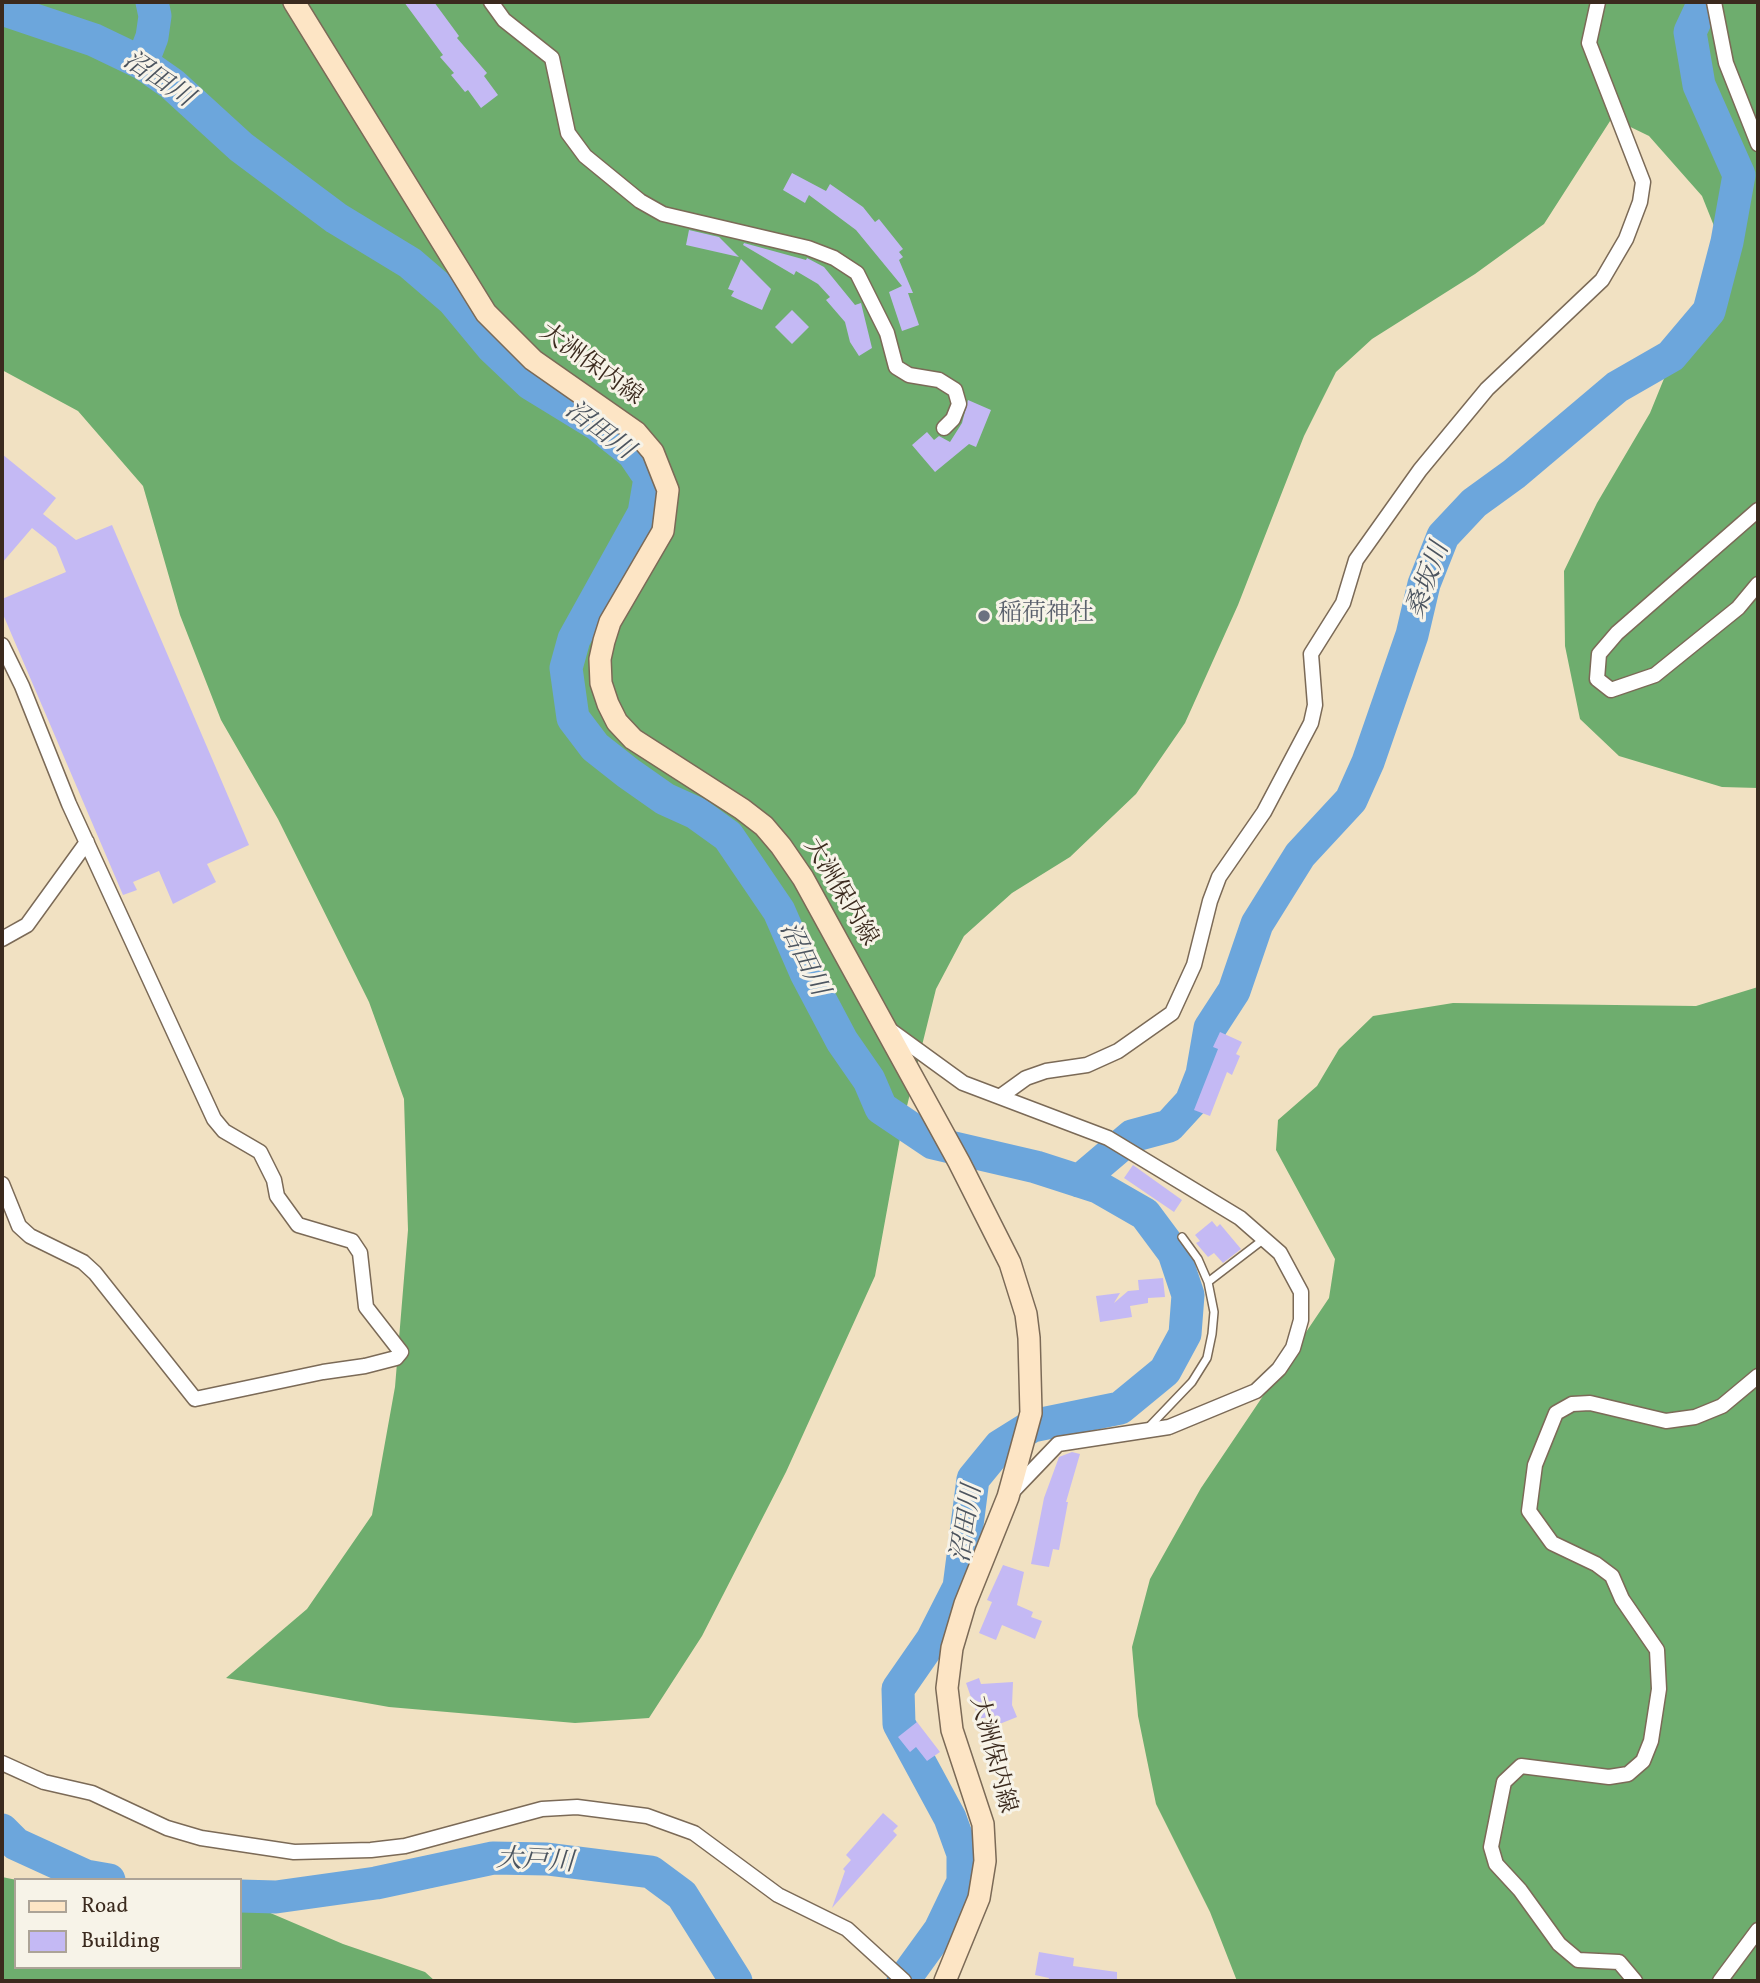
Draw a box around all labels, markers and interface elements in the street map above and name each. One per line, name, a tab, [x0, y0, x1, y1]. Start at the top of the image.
water label: 沼田川	[116, 46, 198, 116]
street label: 大洲保内線	[533, 319, 647, 413]
water label: 沼田川	[557, 396, 639, 468]
water label: 桑坂川	[1402, 539, 1458, 623]
place label: 稲荷神社	[998, 602, 1094, 630]
marker: 稲荷神社	[976, 608, 992, 624]
street label: 大洲保内線	[796, 834, 882, 952]
water label: 沼田川	[771, 918, 833, 1002]
water label: 沼田川	[947, 1483, 991, 1565]
street label: 大洲保内線	[962, 1693, 1020, 1817]
water label: 大戸川	[495, 1845, 575, 1881]
legend	[14, 1878, 242, 1969]
text: Road	[81, 1892, 128, 1921]
text: Building	[81, 1927, 160, 1956]

